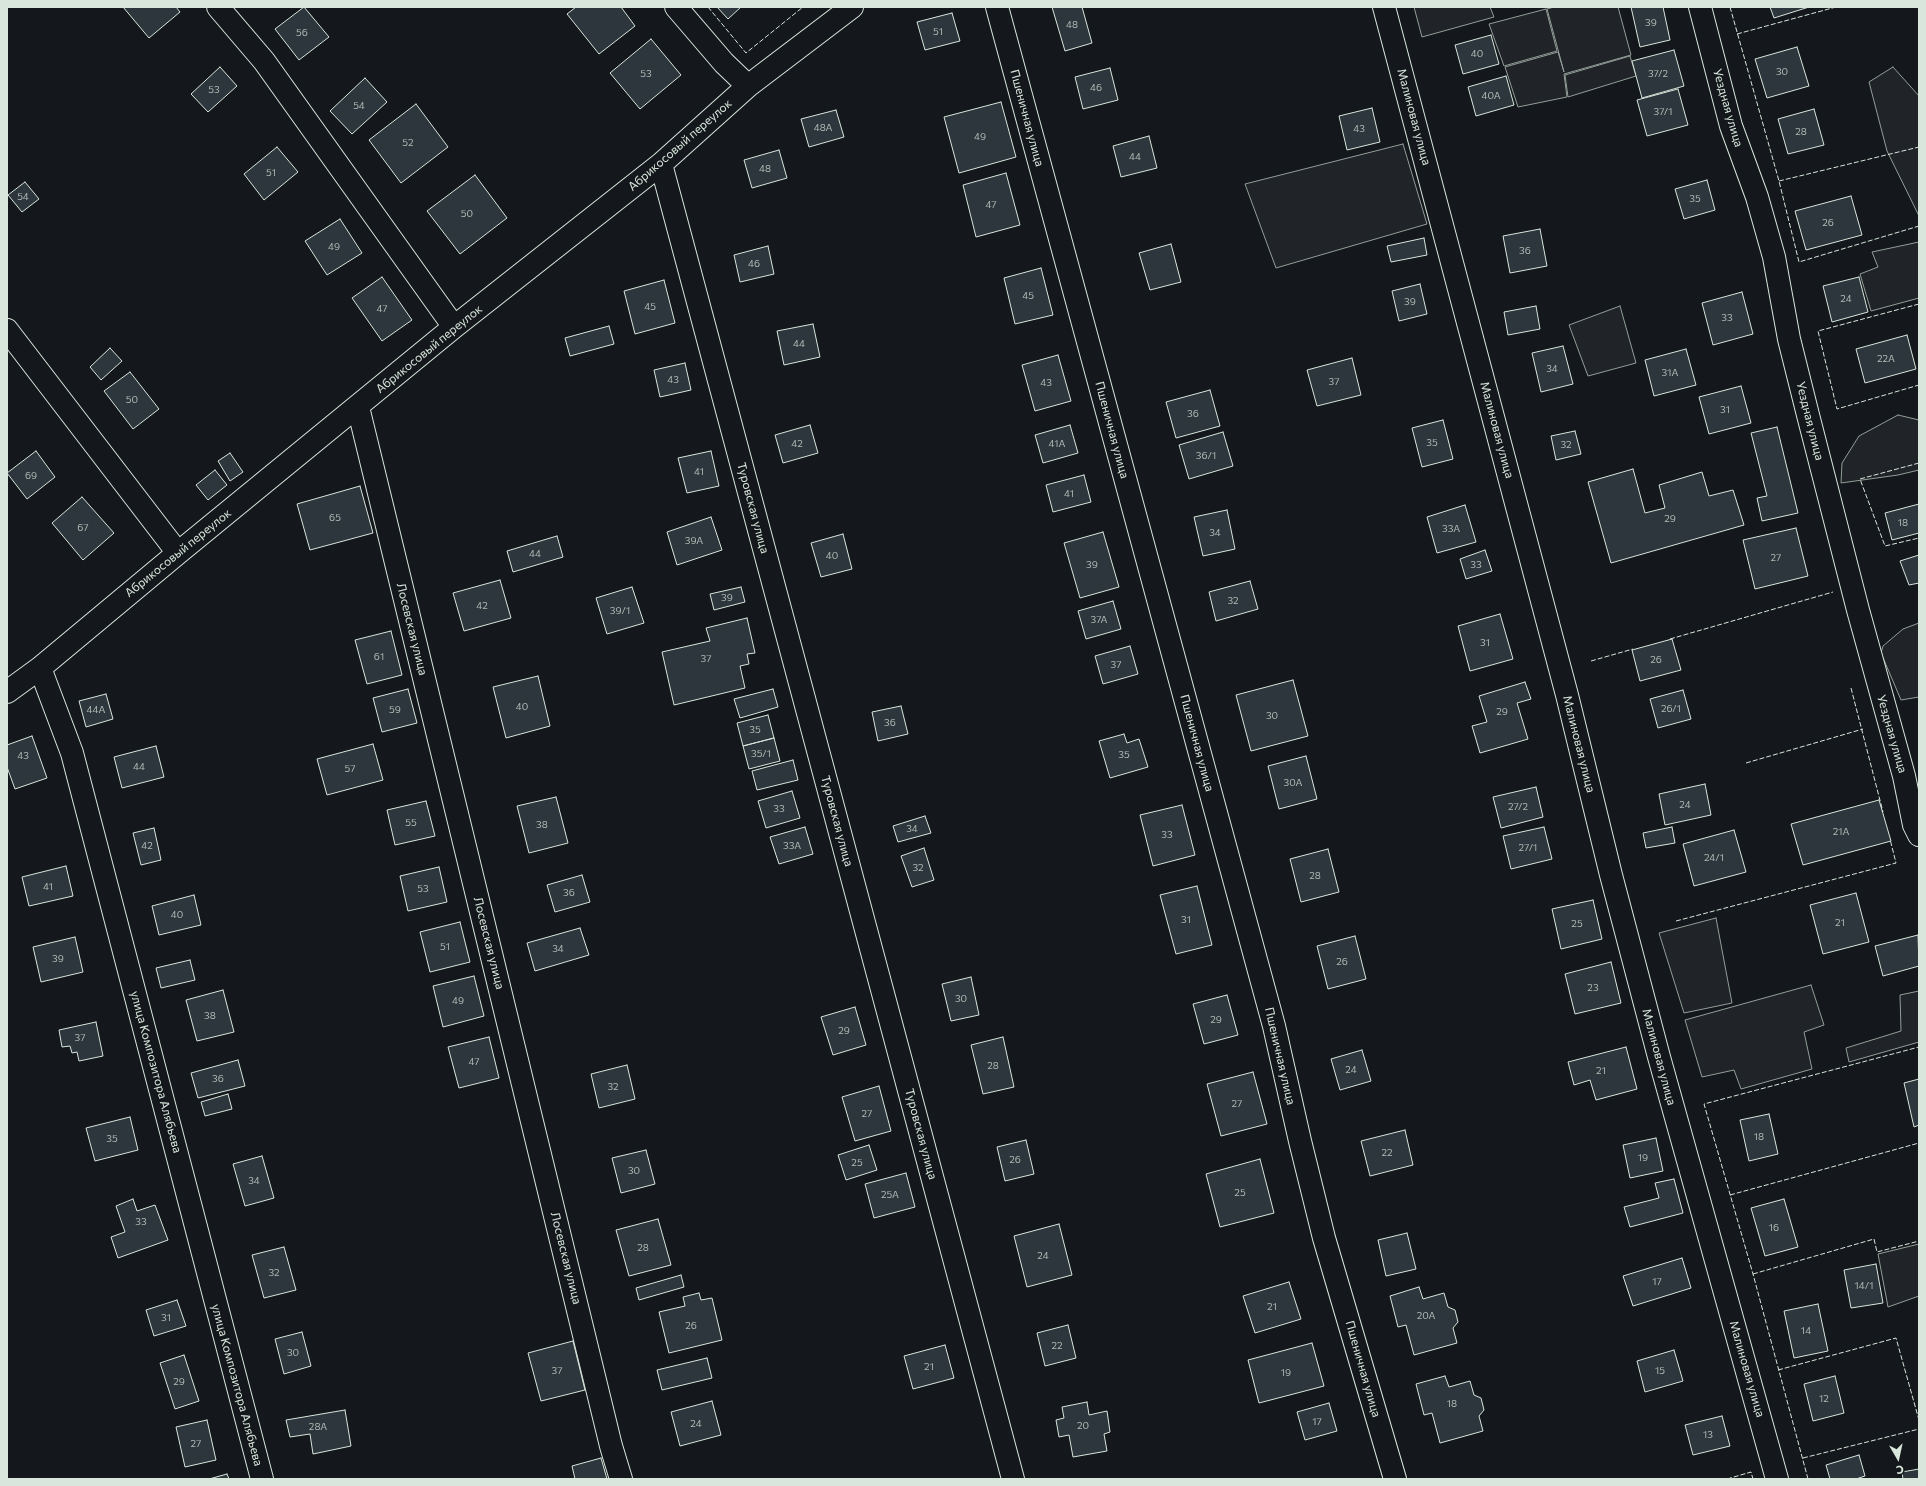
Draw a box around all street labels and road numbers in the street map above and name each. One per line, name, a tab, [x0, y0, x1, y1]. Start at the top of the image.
street label: Малиновая улица	[1394, 67, 1434, 167]
street label: Уездная улица	[1710, 67, 1746, 149]
street label: Пшеничная улица	[1007, 68, 1047, 168]
street label: Абрикосовый переулок	[625, 96, 735, 194]
street label: Абрикосовый переулок	[373, 302, 485, 396]
street label: Пшеничная улица	[1092, 380, 1132, 480]
street label: Малиновая улица	[1477, 380, 1517, 480]
street label: Уездная улица	[1793, 380, 1827, 462]
street label: Туровская улица	[734, 461, 772, 555]
street label: Абрикосовый переулок	[122, 506, 234, 600]
street label: Лосевская улица	[394, 581, 430, 677]
street label: Пшеничная улица	[1177, 693, 1217, 793]
street label: Уездная улица	[1874, 693, 1910, 775]
street label: Малиновая улица	[1560, 694, 1598, 794]
street label: Туровская улица	[818, 774, 856, 868]
street label: Лосевская улица	[471, 895, 507, 991]
street label: улица Композитора Алябьева	[127, 989, 185, 1155]
street label: Пшеничная улица	[1262, 1006, 1298, 1106]
street label: Малиновая улица	[1639, 1007, 1679, 1107]
street label: Туровская улица	[902, 1087, 940, 1181]
street label: Лосевская улица	[548, 1210, 584, 1306]
street label: улица Композитора Алябьева	[208, 1302, 266, 1468]
street label: Пшеничная улица	[1342, 1319, 1384, 1419]
street label: Малиновая улица	[1726, 1319, 1768, 1419]

